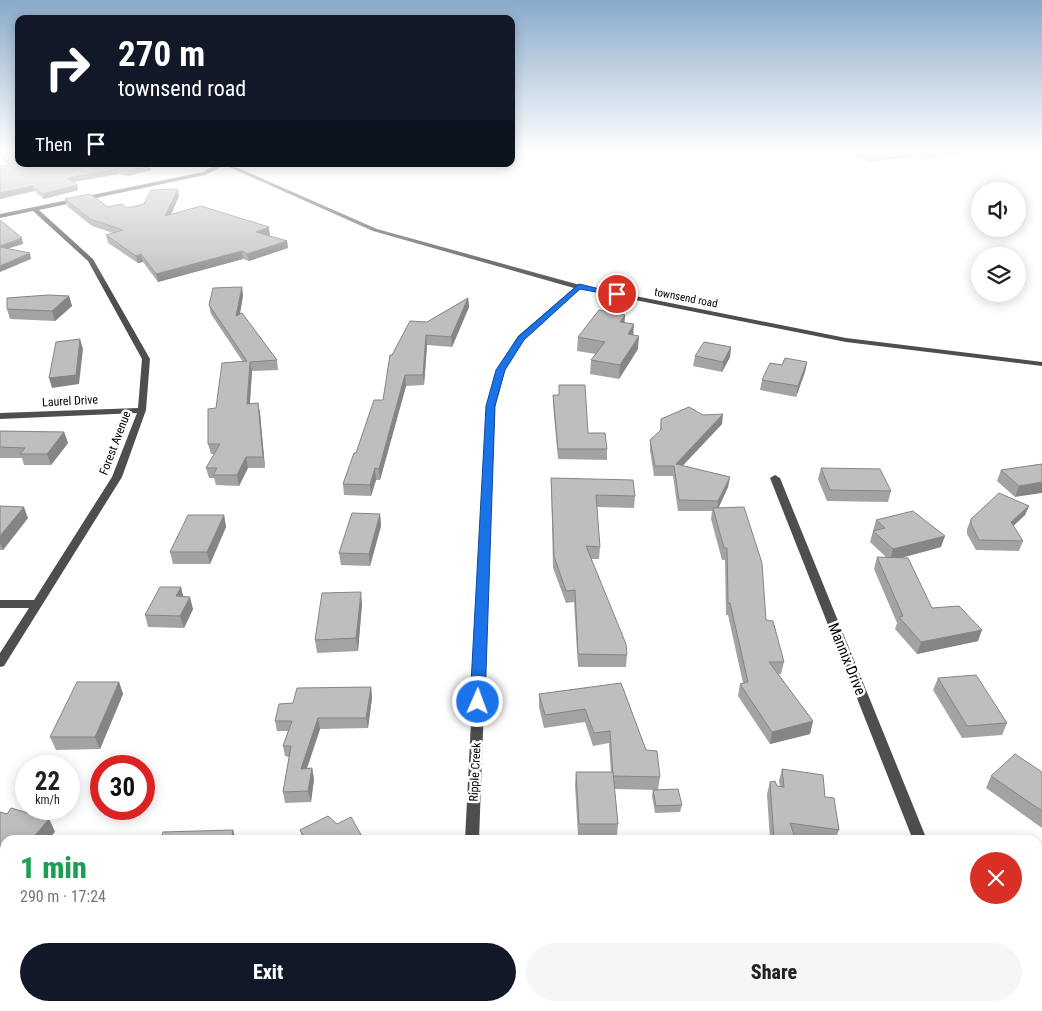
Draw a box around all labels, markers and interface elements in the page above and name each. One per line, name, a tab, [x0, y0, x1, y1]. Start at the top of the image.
text: 270 m	[118, 34, 205, 75]
icon: right	[35, 35, 100, 100]
text: townsend road	[118, 76, 246, 101]
icon: arrive	[82, 130, 110, 158]
text: Then	[35, 133, 72, 156]
map controls	[971, 182, 1026, 302]
button: sound	[971, 182, 1026, 237]
button: layers	[971, 247, 1026, 302]
pin	[596, 273, 638, 315]
icon: arrive	[603, 280, 631, 308]
street label: townsend road	[653, 286, 719, 310]
street label: Laurel Drive	[42, 393, 99, 409]
street label: Forest Avenue	[96, 409, 134, 477]
street label: Mannix Drive	[824, 620, 870, 698]
position arrow	[451, 675, 503, 727]
street label: Ripple Creek	[466, 742, 484, 802]
speed limit sign: 30	[90, 755, 155, 820]
text: 22	[35, 767, 60, 796]
text: km/h	[35, 793, 60, 807]
text: 1 min	[20, 850, 87, 885]
button: close	[970, 852, 1022, 904]
text: 290 m · 17:24	[20, 887, 106, 906]
button: Exit	[20, 943, 516, 1001]
button: Share	[526, 943, 1022, 1001]

